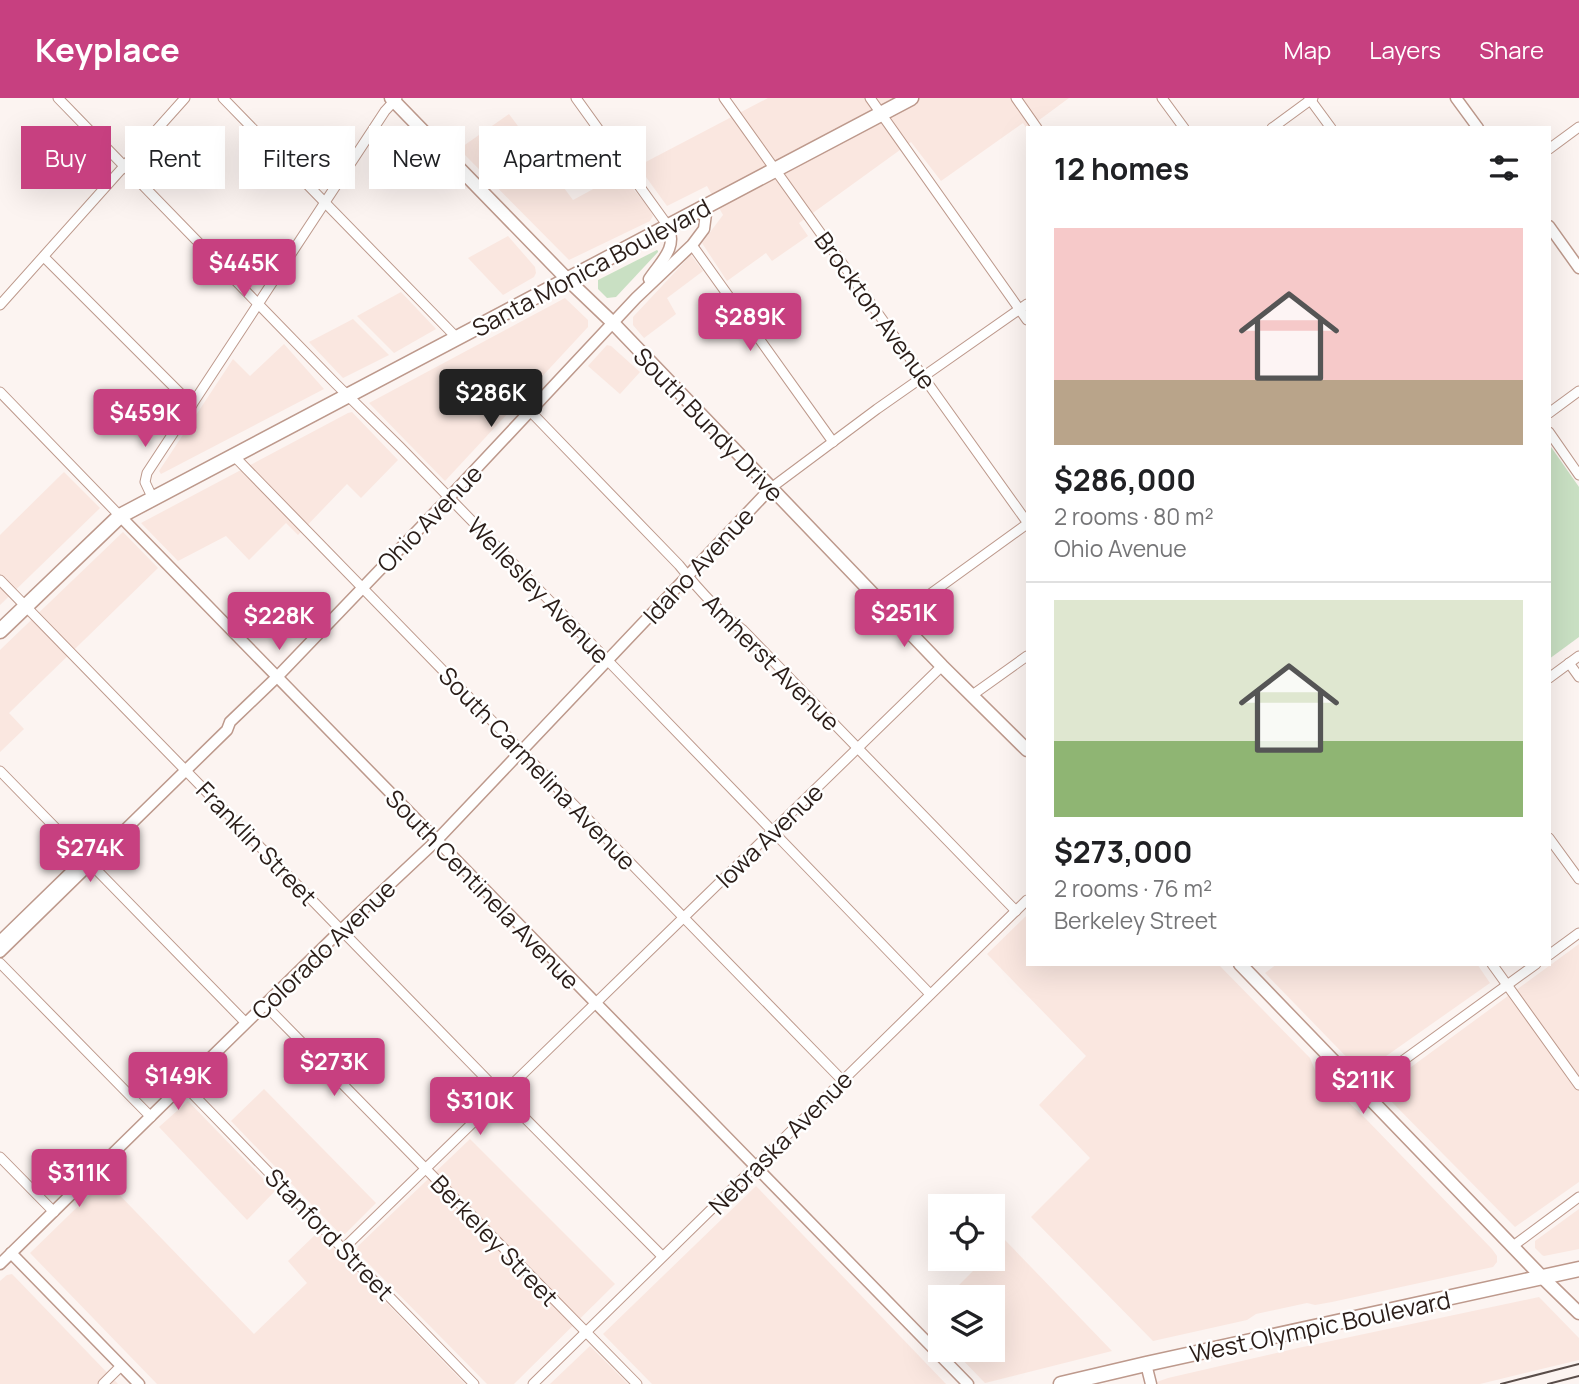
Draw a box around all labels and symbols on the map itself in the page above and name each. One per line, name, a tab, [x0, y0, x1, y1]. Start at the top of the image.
street label: Santa Monica Boulevard	[466, 190, 716, 344]
street label: Brockton Avenue	[808, 225, 944, 395]
pin: $445K	[195, 240, 293, 299]
pin: $289K	[701, 294, 799, 353]
street label: South Bundy Drive	[627, 340, 791, 508]
pin: $286K	[442, 370, 540, 429]
pin: $459K	[96, 390, 194, 449]
street label: Ohio Avenue	[369, 457, 489, 579]
street label: Idaho Avenue	[635, 499, 761, 631]
street label: Wellesley Avenue	[460, 510, 618, 670]
street label: Amherst Avenue	[696, 586, 848, 738]
pin: $251K	[855, 589, 953, 649]
pin: $228K	[230, 592, 328, 652]
street label: South Carmelina Avenue	[432, 659, 644, 877]
street label: Franklin Street	[189, 774, 325, 912]
street label: Iowa Avenue	[708, 775, 830, 895]
street label: South Centinela Avenue	[379, 782, 587, 996]
pin: $274K	[41, 824, 139, 884]
street label: Colorado Avenue	[244, 872, 402, 1026]
pin: $273K	[285, 1038, 383, 1098]
pin: $149K	[129, 1052, 227, 1112]
pin: $211K	[1314, 1056, 1412, 1116]
street label: Nebraska Avenue	[701, 1063, 859, 1221]
pin: $310K	[431, 1077, 529, 1137]
pin: $311K	[30, 1150, 128, 1209]
street label: Stanford Street	[258, 1161, 402, 1307]
street label: Berkeley Street	[424, 1167, 566, 1313]
street label: West Olympic Boulevard	[1187, 1282, 1453, 1370]

